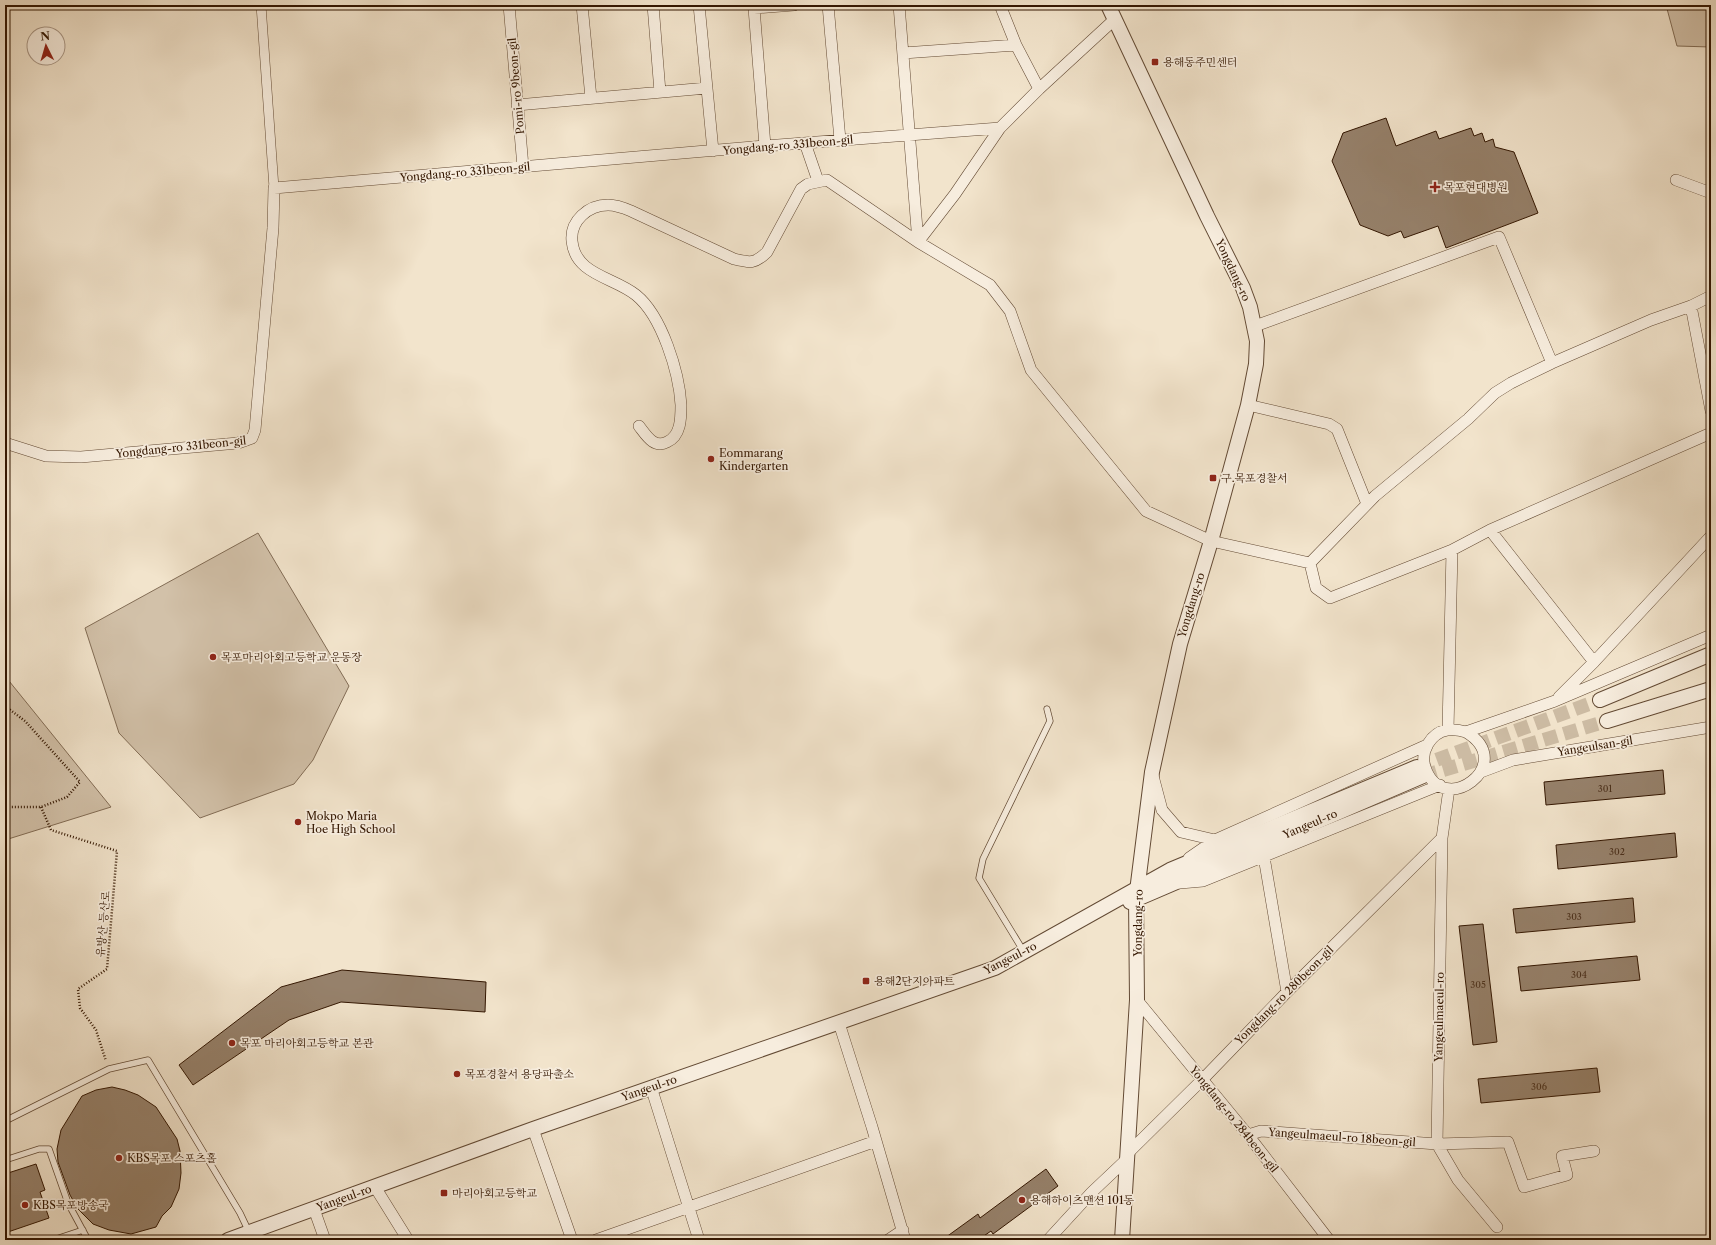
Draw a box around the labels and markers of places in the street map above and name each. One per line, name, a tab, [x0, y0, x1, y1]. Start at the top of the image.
place label: 용해동주민센터	[1163, 55, 1237, 69]
marker: 용해동주민센터	[1150, 57, 1160, 67]
place label: 목포현대병원	[1444, 180, 1508, 194]
marker: 목포현대병원	[1429, 181, 1441, 193]
place label: Eommarang Kindergarten	[719, 446, 788, 473]
marker: Eommarang Kindergarten	[706, 454, 716, 464]
place label: 구.목포경찰서	[1221, 471, 1288, 485]
marker: 구.목포경찰서	[1208, 473, 1218, 483]
place label: 목포마리아회고등학교 운동장	[221, 650, 362, 664]
marker: 목포마리아회고등학교 운동장	[208, 652, 218, 662]
place label: Mokpo Maria Hoe High School	[306, 809, 396, 836]
marker: Mokpo Maria Hoe High School	[293, 817, 303, 827]
place label: 용해2단지아파트	[874, 974, 955, 988]
marker: 용해2단지아파트	[861, 976, 871, 986]
place label: 목포 마리아회고등학교 본관	[240, 1036, 374, 1050]
marker: 목포 마리아회고등학교 본관	[227, 1038, 237, 1048]
place label: 목포경찰서 용당파출소	[465, 1067, 575, 1081]
marker: 목포경찰서 용당파출소	[452, 1069, 462, 1079]
place label: KBS목포 스포츠홀	[127, 1151, 217, 1165]
marker: KBS목포 스포츠홀	[114, 1153, 124, 1163]
place label: 마리아회고등학교	[452, 1186, 537, 1200]
marker: 마리아회고등학교	[439, 1188, 449, 1198]
place label: 용해하이츠맨션 101동	[1030, 1193, 1135, 1207]
marker: 용해하이츠맨션 101동	[1017, 1195, 1027, 1205]
place label: KBS목포방송국	[33, 1198, 109, 1212]
marker: KBS목포방송국	[20, 1200, 30, 1210]

